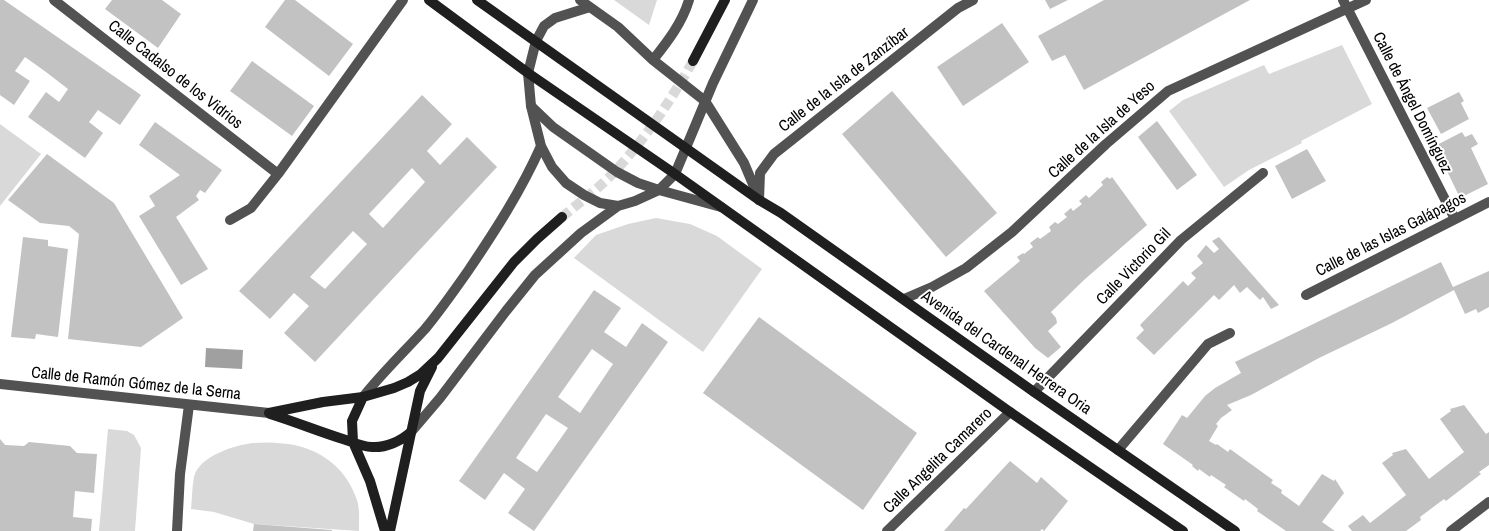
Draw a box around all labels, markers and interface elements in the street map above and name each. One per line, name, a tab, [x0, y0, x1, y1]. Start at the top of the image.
street label: Calle Cadalso de los Vidrios	[104, 17, 246, 133]
street label: Calle de la Isla de Zanzíbar	[775, 23, 913, 137]
street label: Calle de Ángel Domínguez	[1368, 29, 1456, 177]
street label: Calle de la Isla de Yeso	[1045, 77, 1159, 183]
street label: Calle de las Islas Galápagos	[1313, 189, 1469, 281]
street label: Calle Victorio Gil	[1093, 225, 1175, 309]
street label: Avenida del Cardenal Herrera Oria	[917, 287, 1095, 419]
street label: Calle de Ramón Gómez de la Serna	[30, 363, 242, 405]
street label: Calle Angelita Camarero	[880, 404, 996, 518]

